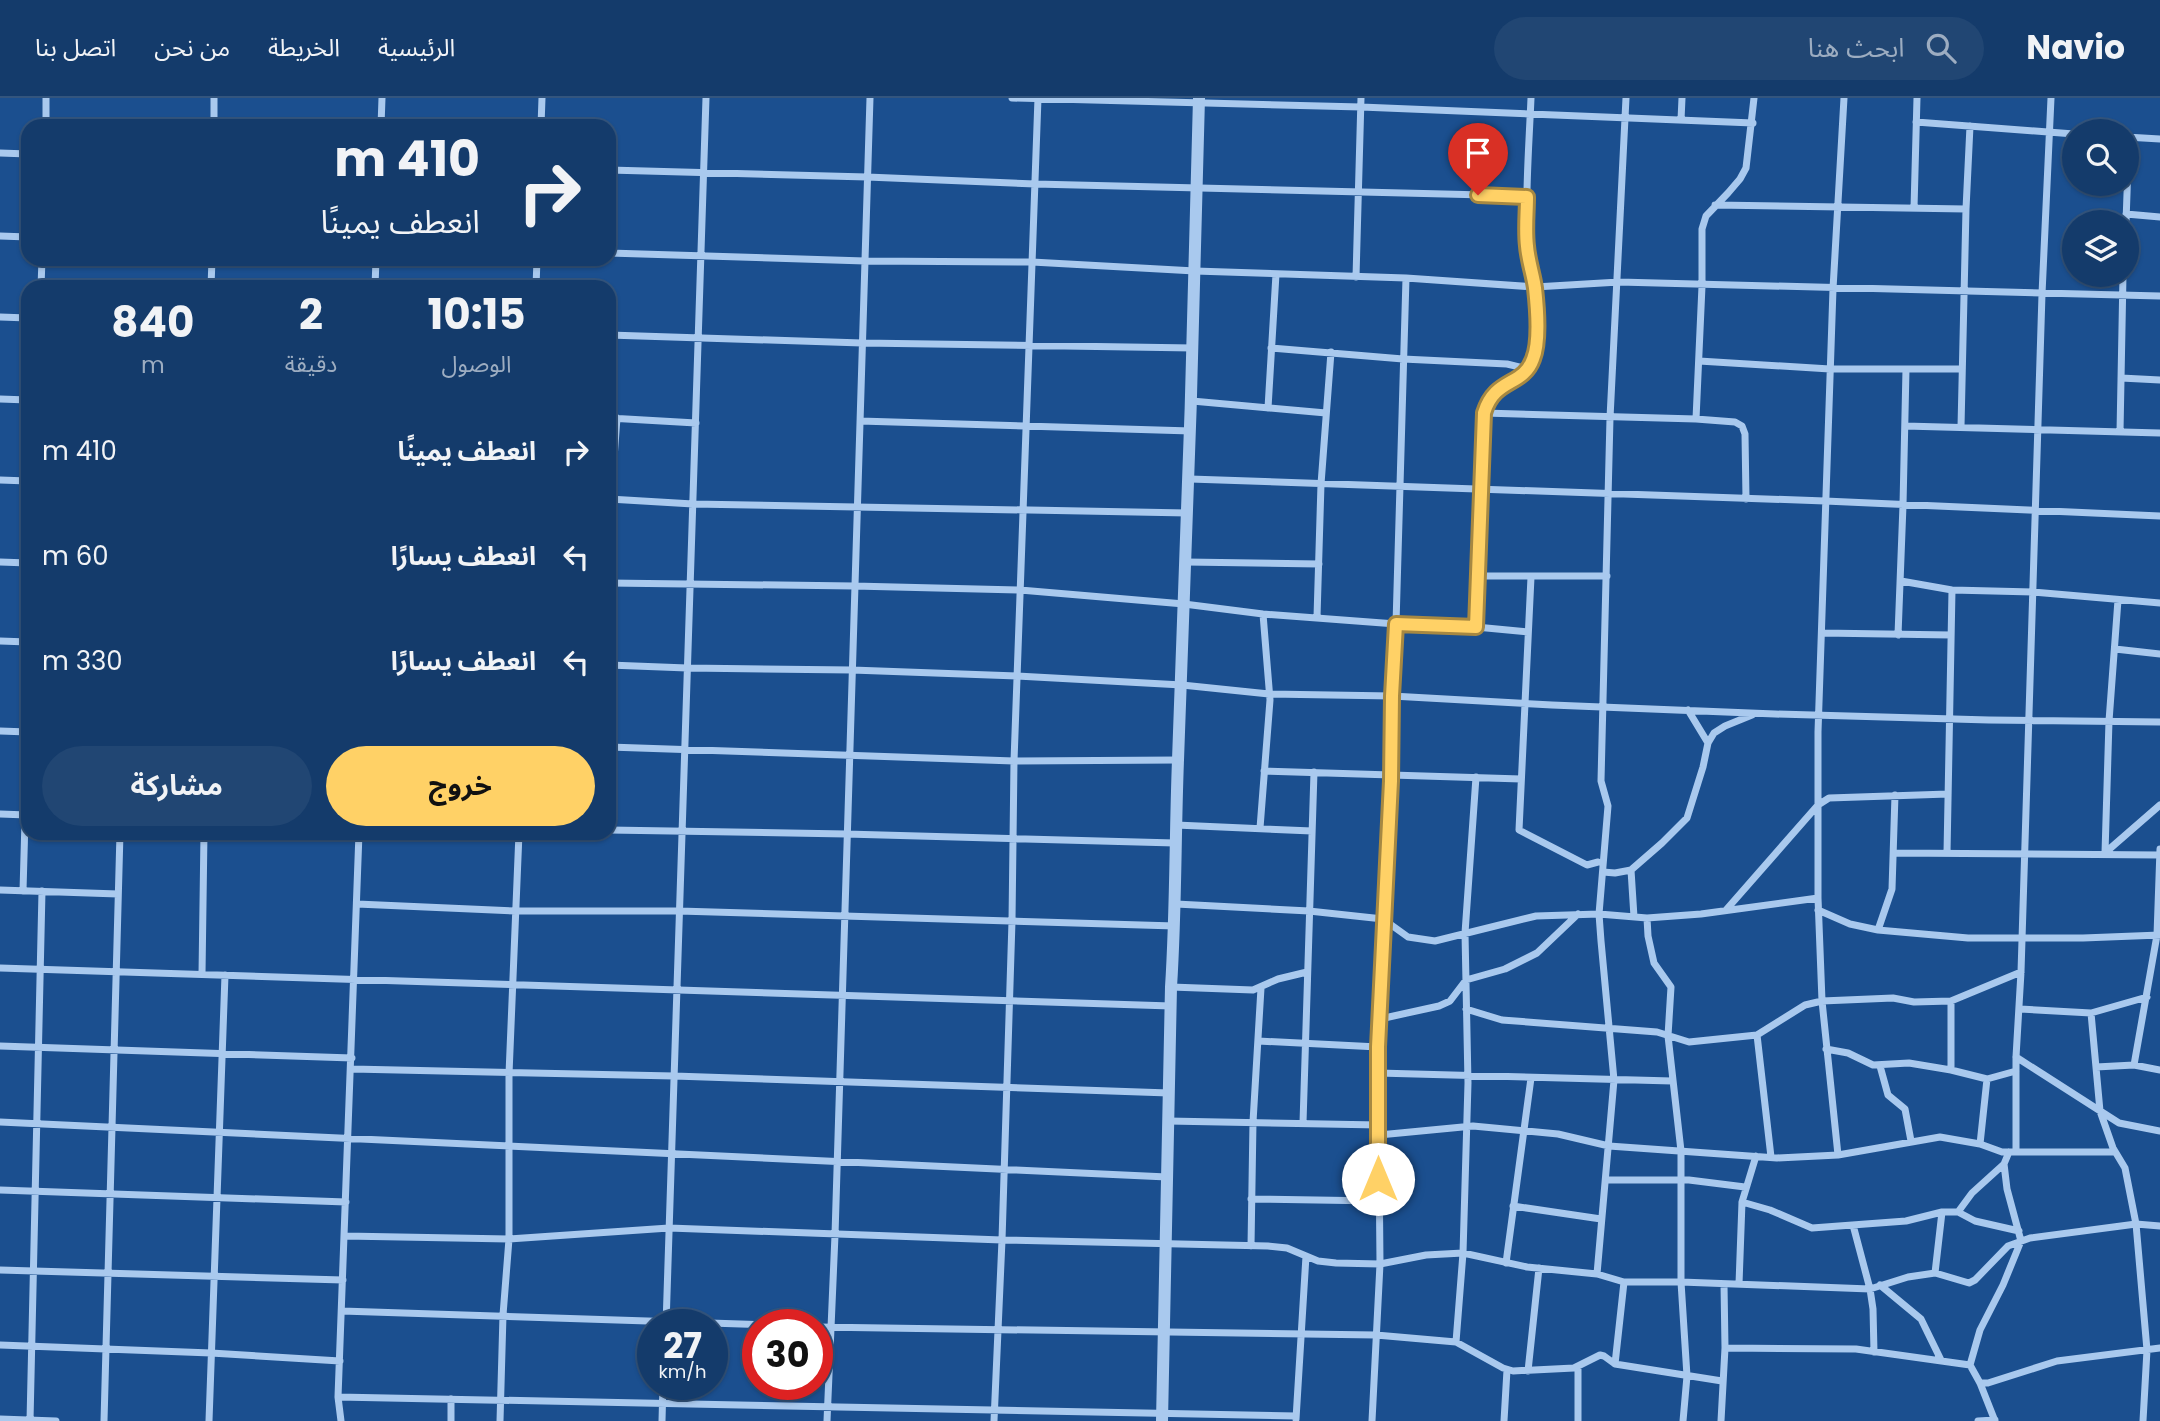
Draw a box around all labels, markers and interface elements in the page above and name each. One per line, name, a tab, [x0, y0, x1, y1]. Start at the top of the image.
search box	[1494, 17, 1984, 80]
text: Navio	[2026, 24, 2125, 71]
icon: search	[1922, 29, 1960, 67]
text: ابحث هنا	[1808, 30, 1904, 66]
text: اتصل بنا	[35, 31, 116, 64]
text: من نحن	[154, 31, 230, 64]
text: الخريطة	[268, 31, 340, 64]
text: الرئيسية	[378, 31, 455, 64]
map controls	[2062, 119, 2139, 287]
button: search	[2062, 119, 2139, 196]
pin	[1448, 123, 1508, 195]
text: 410 m	[334, 125, 480, 193]
icon: arrive	[1459, 134, 1497, 172]
icon: right	[504, 147, 595, 238]
text: انعطف يمينًا	[320, 199, 480, 244]
button: layers	[2062, 210, 2139, 287]
text: 2	[299, 285, 323, 344]
text: 10:15	[427, 285, 526, 344]
text: 840	[111, 293, 194, 352]
text: دقيقة	[285, 348, 337, 380]
text: الوصول	[442, 348, 512, 380]
text: m	[141, 349, 165, 381]
text: 410 m	[42, 433, 117, 469]
text: انعطف يمينًا	[398, 433, 536, 469]
icon: right	[557, 433, 595, 471]
text: 60 m	[42, 538, 109, 574]
text: انعطف يسارًا	[391, 538, 536, 574]
icon: left	[557, 538, 595, 576]
text: 330 m	[42, 643, 123, 679]
text: انعطف يسارًا	[391, 643, 536, 679]
icon: left	[557, 643, 595, 681]
button: مشاركة	[42, 746, 312, 826]
button: خروج	[326, 746, 595, 826]
position arrow	[1341, 1142, 1415, 1216]
speed limit sign: 30	[742, 1309, 833, 1400]
text: 27	[663, 1321, 702, 1370]
text: km/h	[659, 1359, 706, 1384]

